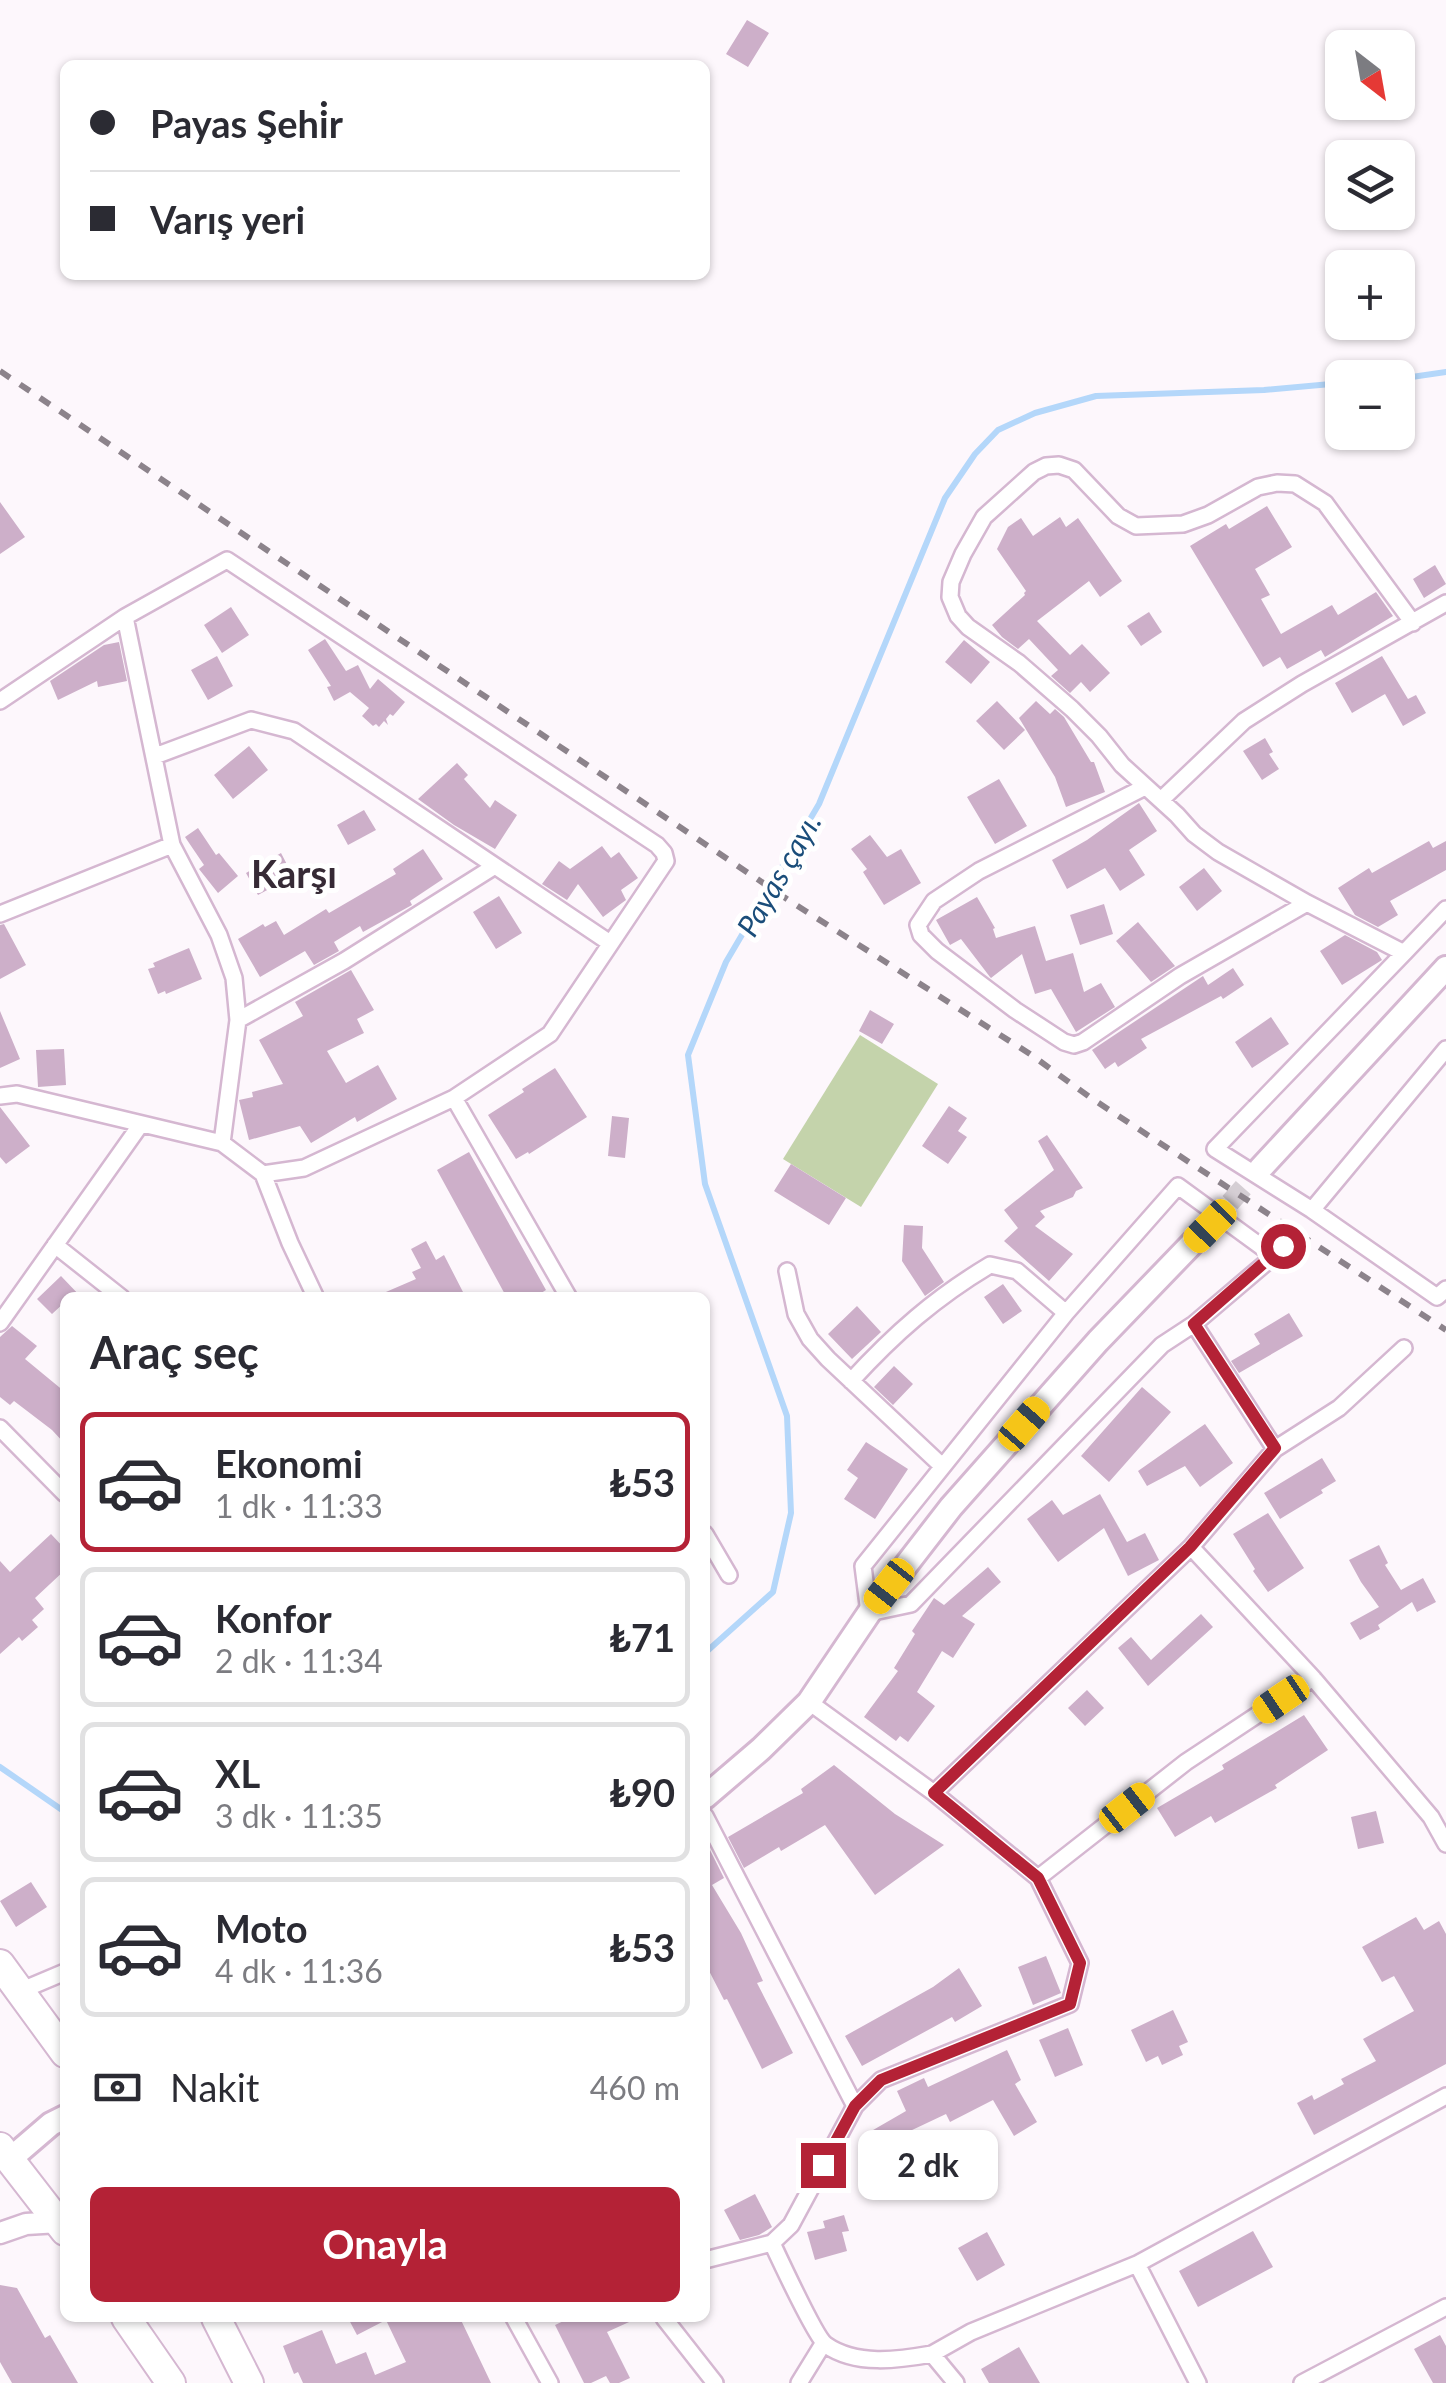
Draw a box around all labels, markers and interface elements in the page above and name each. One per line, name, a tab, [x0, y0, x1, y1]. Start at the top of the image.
north arrow	[1325, 30, 1415, 120]
map controls	[1325, 30, 1415, 450]
text: Payas Şehi̇r	[150, 100, 343, 146]
button: layers	[1325, 140, 1415, 230]
text: Varış yeri	[150, 196, 305, 242]
button: +	[1325, 250, 1415, 340]
button: −	[1325, 360, 1415, 450]
water label: Payas çayı.	[728, 806, 828, 942]
district label: Karşı	[251, 850, 337, 896]
car	[1178, 1194, 1242, 1258]
route start	[1261, 1224, 1306, 1269]
text: Araç seç	[90, 1325, 259, 1379]
car	[993, 1392, 1055, 1456]
icon: car	[95, 1437, 185, 1527]
text: Ekonomi	[215, 1440, 363, 1486]
text: ₺53	[609, 1459, 675, 1505]
text: 1 dk · 11:33	[215, 1486, 383, 1525]
car	[859, 1553, 919, 1619]
icon: car	[95, 1592, 185, 1682]
text: Konfor	[215, 1595, 332, 1641]
text: ₺71	[609, 1614, 675, 1660]
text: 2 dk · 11:34	[215, 1641, 383, 1680]
car	[1248, 1670, 1314, 1728]
icon: car	[95, 1747, 185, 1837]
text: XL	[215, 1750, 260, 1796]
text: ₺90	[609, 1769, 675, 1815]
car	[1094, 1778, 1160, 1838]
text: 3 dk · 11:35	[215, 1796, 383, 1835]
icon: car	[95, 1902, 185, 1992]
text: Moto	[215, 1905, 308, 1951]
text: ₺53	[609, 1924, 675, 1970]
text: 4 dk · 11:36	[215, 1951, 383, 1990]
icon: cash	[90, 2060, 145, 2115]
text: Nakit	[170, 2064, 259, 2110]
text: 460 m	[590, 2068, 680, 2107]
callout: 2 dk	[858, 2130, 998, 2200]
route end	[801, 2143, 846, 2188]
text: 2 dk	[897, 2145, 959, 2184]
button: Onayla	[90, 2187, 680, 2302]

